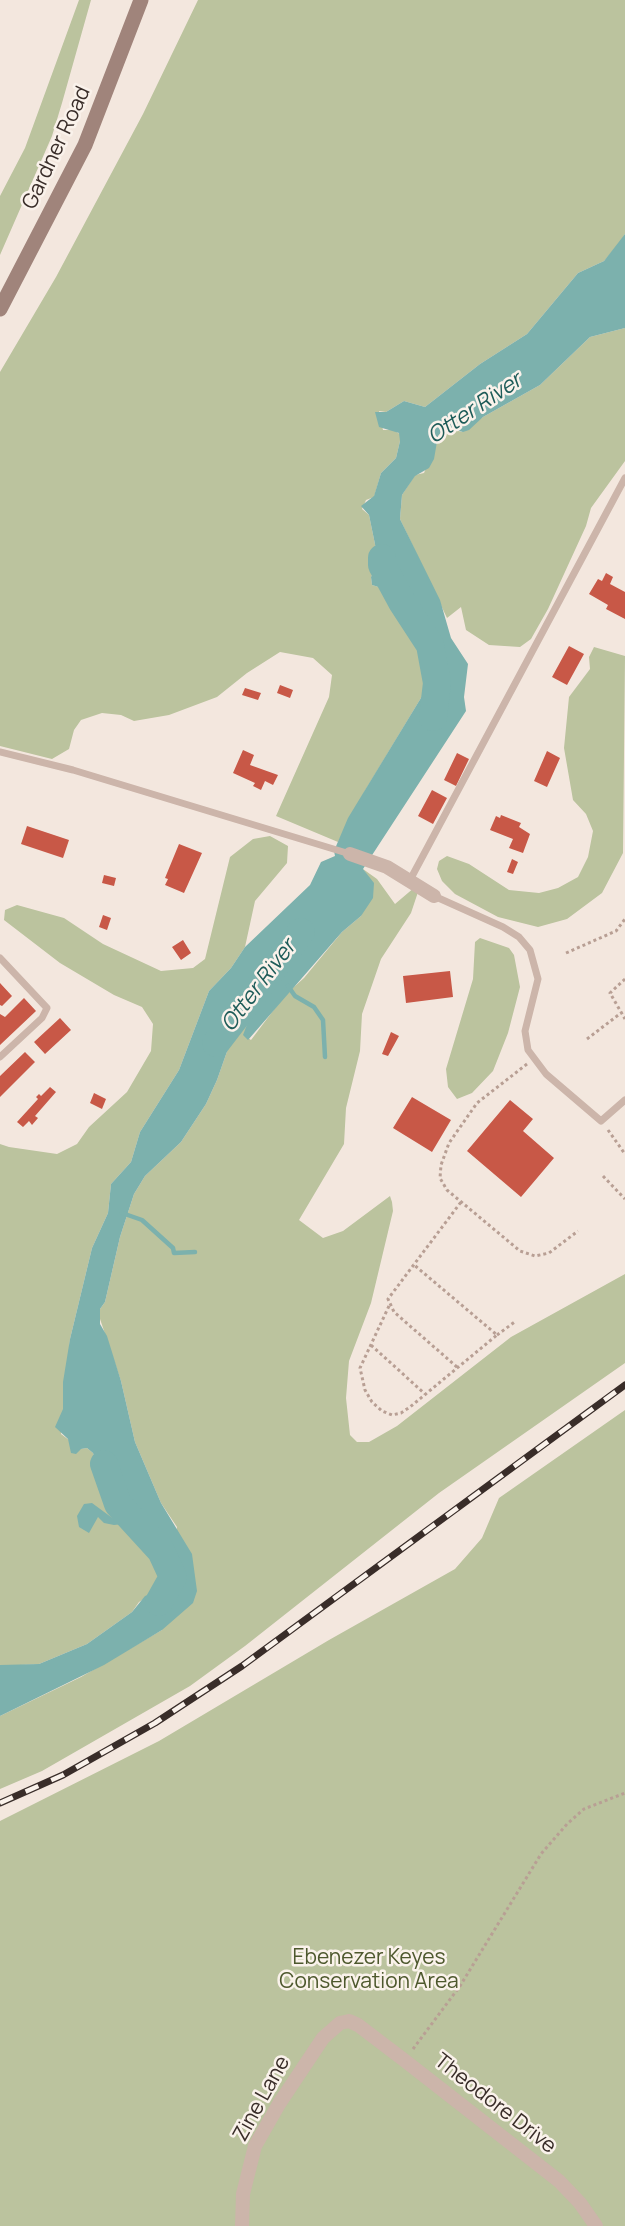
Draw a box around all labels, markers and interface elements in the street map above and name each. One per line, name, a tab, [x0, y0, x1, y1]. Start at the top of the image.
street label: Gardner Road	[18, 83, 96, 213]
water label: Otter River	[423, 368, 527, 450]
water label: Otter River	[216, 935, 302, 1037]
park label: Ebenezer Keyes Conservation Area	[279, 1945, 459, 1995]
street label: Theodore Drive	[429, 2049, 561, 2159]
street label: Zine Lane	[228, 2052, 296, 2146]

